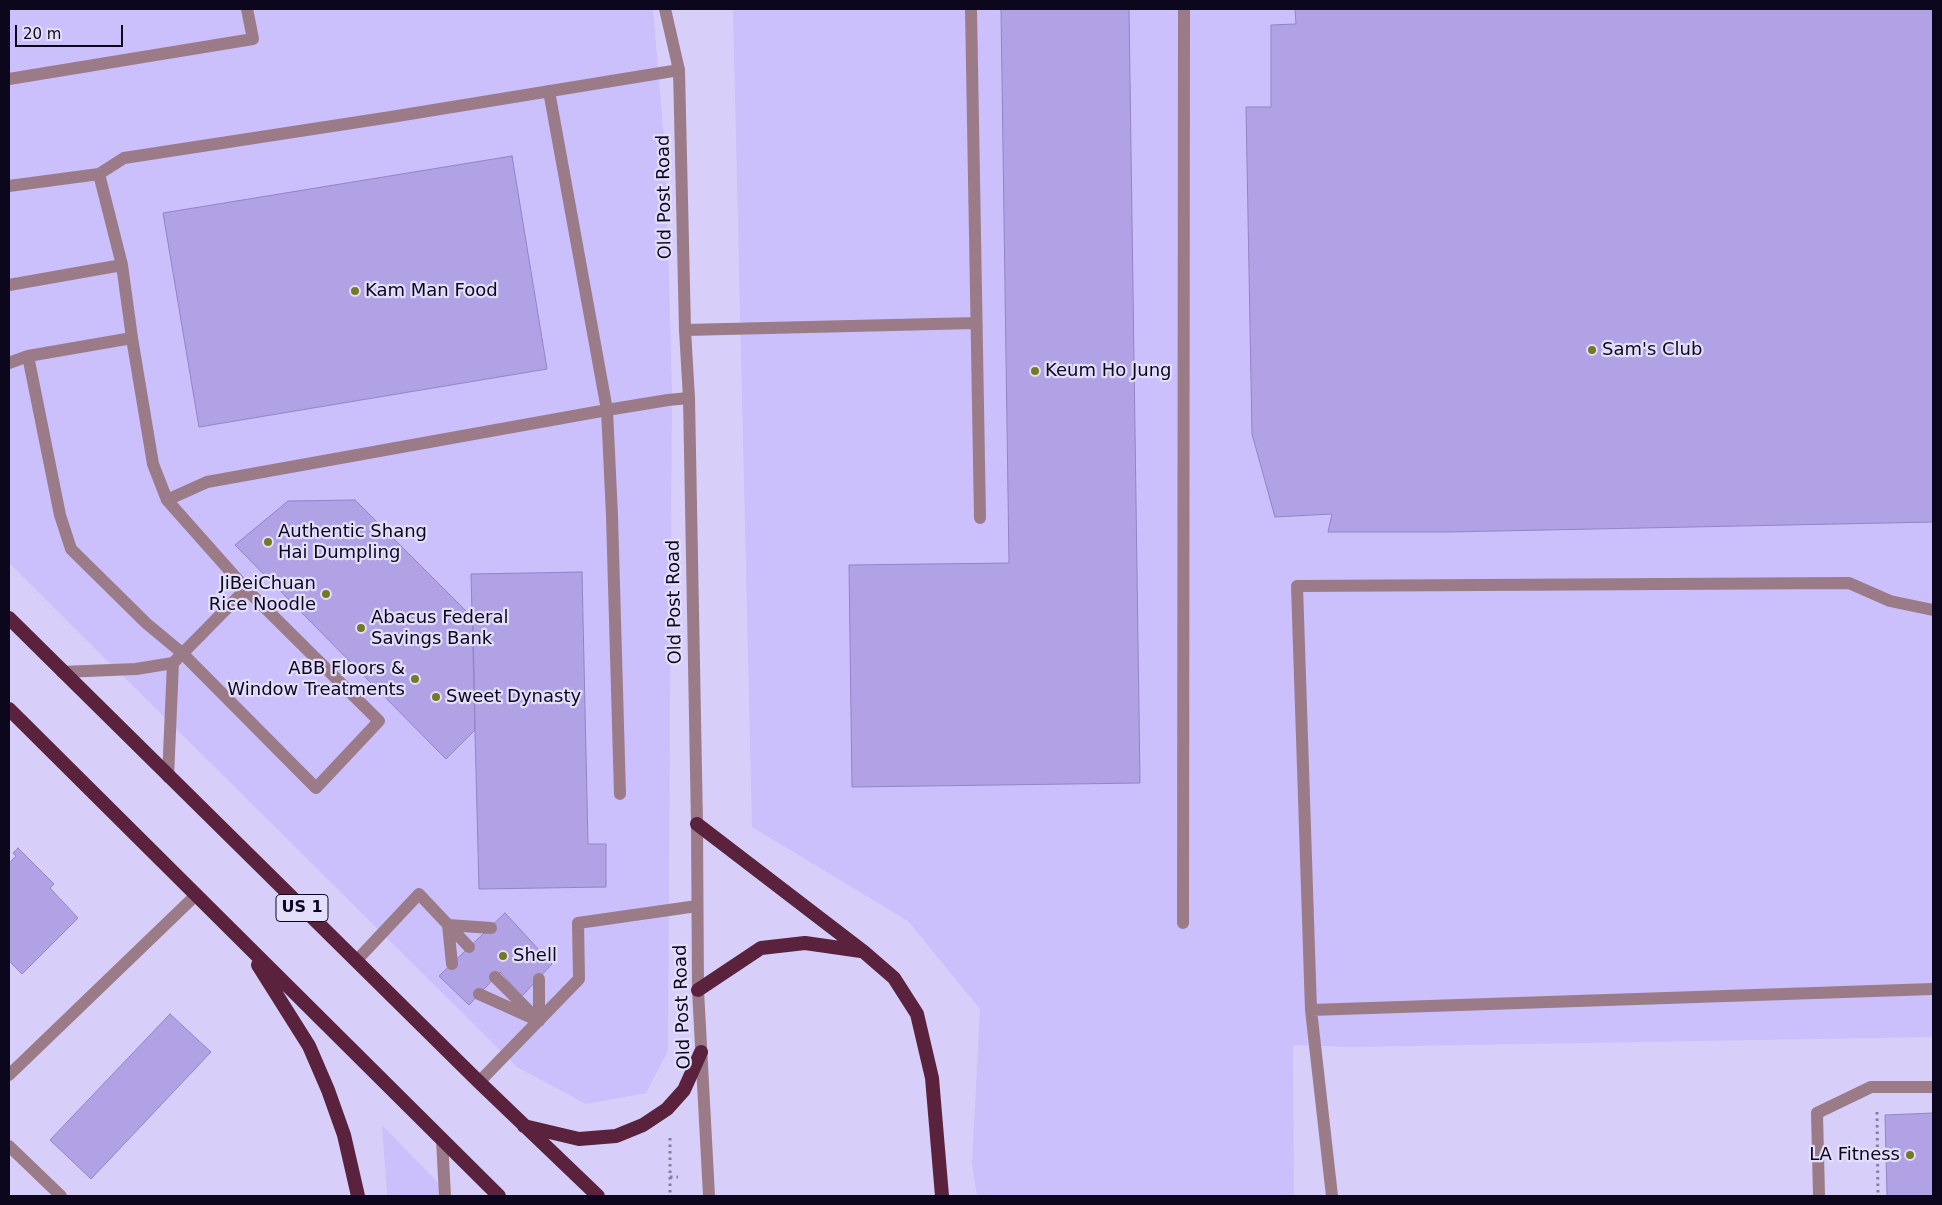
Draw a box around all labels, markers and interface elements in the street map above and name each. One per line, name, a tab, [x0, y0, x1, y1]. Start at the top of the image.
scale bar	[18, 15, 125, 47]
text: 20 m	[23, 25, 61, 43]
street label: Old Post Road	[653, 134, 677, 260]
place label: Kam Man Food	[365, 280, 498, 302]
marker: Kam Man Food	[349, 285, 361, 297]
place label: Sam's Club	[1602, 339, 1702, 361]
marker: Sam's Club	[1586, 344, 1598, 356]
place label: Keum Ho Jung	[1045, 360, 1171, 382]
marker: Keum Ho Jung	[1029, 365, 1041, 377]
place label: Authentic Shang Hai Dumpling	[278, 521, 427, 564]
marker: Authentic Shang Hai Dumpling	[262, 536, 274, 548]
street label: Old Post Road	[663, 539, 687, 665]
place label: JiBeiChuan Rice Noodle	[209, 573, 316, 616]
marker: JiBeiChuan Rice Noodle	[320, 588, 332, 600]
place label: Abacus Federal Savings Bank	[371, 607, 509, 650]
marker: Abacus Federal Savings Bank	[355, 622, 367, 634]
place label: ABB Floors & Window Treatments	[227, 658, 405, 701]
marker: ABB Floors & Window Treatments	[409, 673, 421, 685]
place label: Sweet Dynasty	[446, 686, 581, 708]
marker: Sweet Dynasty	[430, 691, 442, 703]
road number: US 1	[276, 894, 328, 921]
street label: Old Post Road	[670, 944, 696, 1070]
place label: Shell	[513, 945, 557, 967]
marker: Shell	[497, 950, 509, 962]
place label: LA Fitness	[1809, 1144, 1900, 1166]
marker: LA Fitness	[1904, 1149, 1916, 1161]

